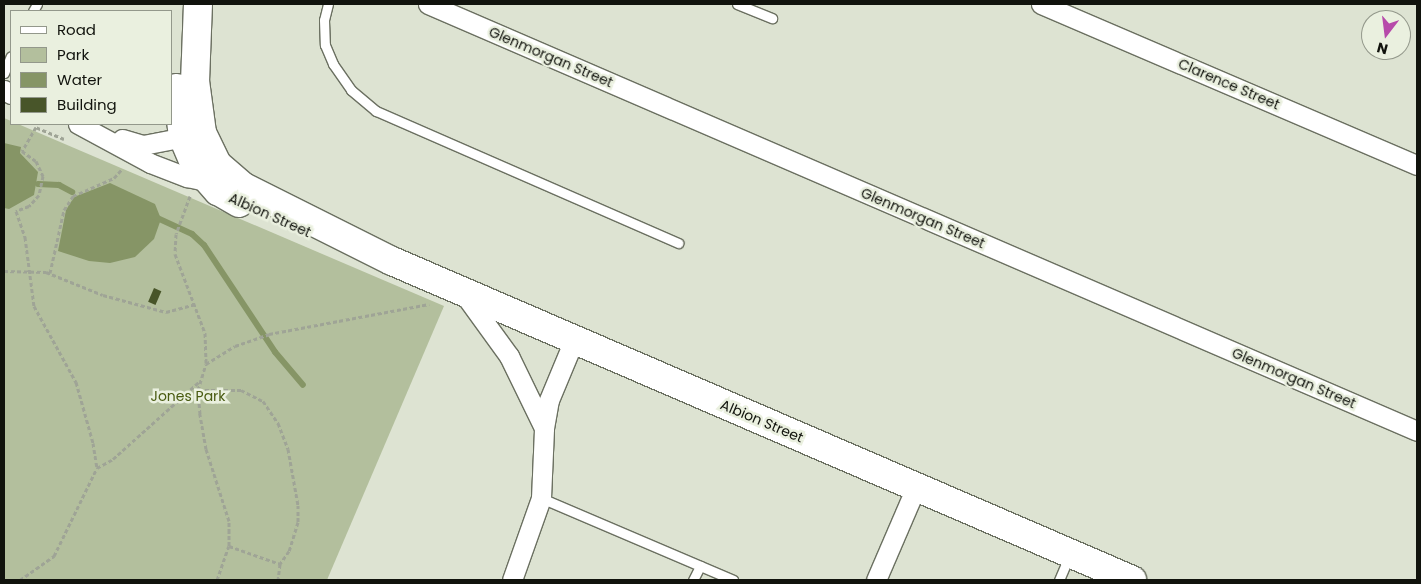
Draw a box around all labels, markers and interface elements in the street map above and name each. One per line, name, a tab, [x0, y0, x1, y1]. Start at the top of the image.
legend	[10, 10, 172, 125]
north arrow	[1361, 10, 1411, 60]
text: Road	[57, 19, 96, 40]
street label: Glenmorgan Street	[486, 23, 616, 91]
text: N	[1375, 38, 1390, 60]
text: Park	[57, 44, 89, 65]
street label: Clarence Street	[1176, 55, 1282, 113]
text: Water	[57, 69, 102, 90]
text: Building	[57, 94, 117, 115]
street label: Glenmorgan Street	[858, 184, 988, 252]
street label: Albion Street	[226, 189, 314, 241]
street label: Glenmorgan Street	[1229, 344, 1359, 412]
park label: Jones Park	[150, 388, 226, 404]
street label: Albion Street	[718, 396, 806, 446]

